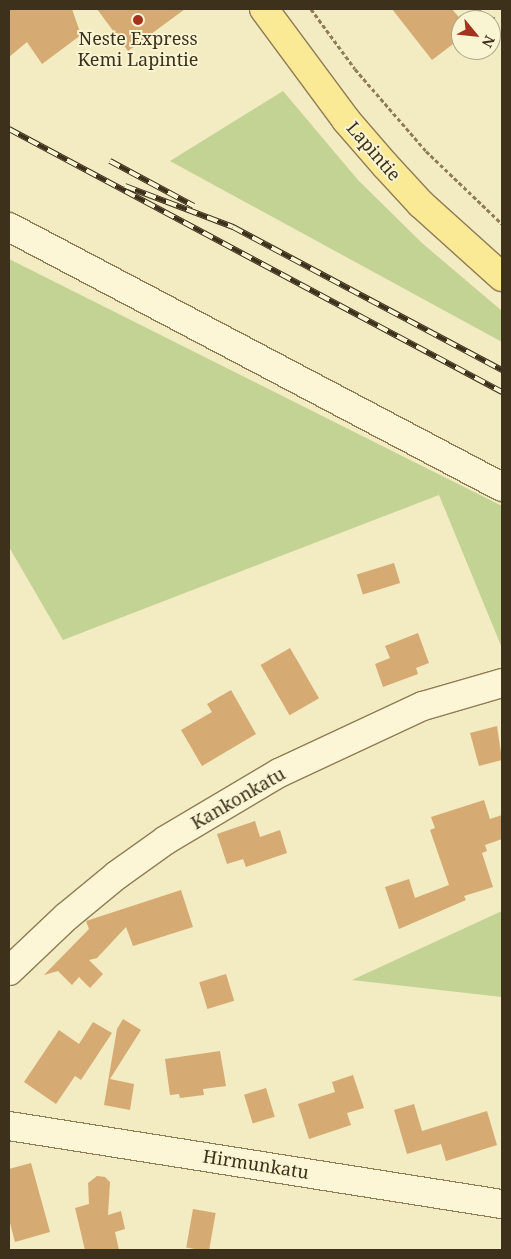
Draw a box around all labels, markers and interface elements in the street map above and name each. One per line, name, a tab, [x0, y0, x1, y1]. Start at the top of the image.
north arrow	[451, 10, 501, 60]
marker: Neste Express Kemi Lapintie	[132, 14, 144, 26]
place label: Neste Express Kemi Lapintie	[78, 28, 198, 70]
text: N	[478, 32, 500, 51]
street label: Lapintie	[342, 117, 406, 185]
street label: Kankonkatu	[187, 762, 289, 834]
street label: Hirmunkatu	[201, 1145, 311, 1183]

